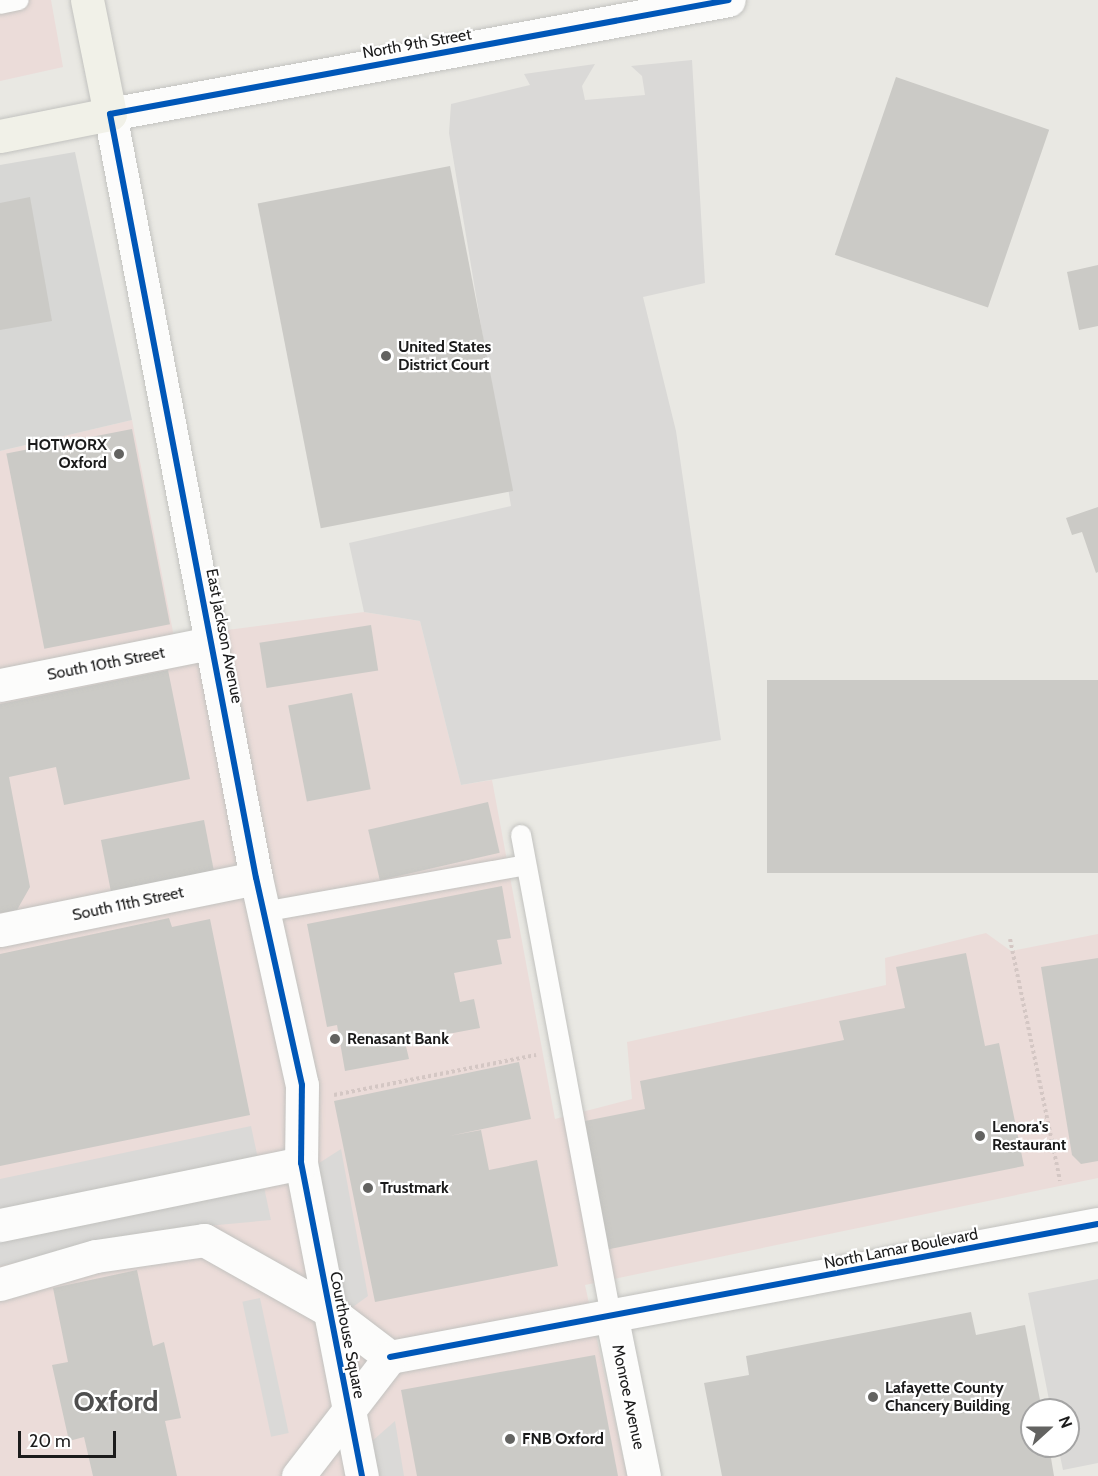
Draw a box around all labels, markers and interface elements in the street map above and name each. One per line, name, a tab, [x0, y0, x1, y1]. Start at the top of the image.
street label: North 9th Street	[361, 25, 473, 63]
place label: United States District Court	[398, 337, 491, 375]
marker: United States District Court	[379, 349, 393, 363]
place label: HOTWORX Oxford	[27, 435, 107, 473]
marker: HOTWORX Oxford	[112, 447, 126, 461]
street label: East Jackson Avenue	[202, 567, 246, 705]
street label: South 10th Street	[46, 643, 166, 685]
street label: South 11th Street	[71, 883, 185, 925]
place label: Renasant Bank	[347, 1029, 449, 1049]
marker: Renasant Bank	[328, 1032, 342, 1046]
place label: Lenora's Restaurant	[992, 1117, 1066, 1155]
marker: Lenora's Restaurant	[973, 1129, 987, 1143]
place label: Trustmark	[380, 1178, 449, 1198]
marker: Trustmark	[361, 1181, 375, 1195]
street label: North Lamar Boulevard	[822, 1225, 980, 1273]
street label: Courthouse Square	[325, 1270, 369, 1400]
street label: Monroe Avenue	[608, 1343, 648, 1451]
place label: Lafayette County Chancery Building	[885, 1378, 1010, 1416]
district label: Oxford	[73, 1384, 159, 1418]
marker: Lafayette County Chancery Building	[866, 1390, 880, 1404]
north arrow	[1020, 1398, 1080, 1458]
text: N	[1055, 1413, 1076, 1431]
scale bar	[21, 1419, 118, 1457]
place label: FNB Oxford	[522, 1429, 604, 1449]
text: 20 m	[29, 1430, 71, 1452]
marker: FNB Oxford	[503, 1432, 517, 1446]

